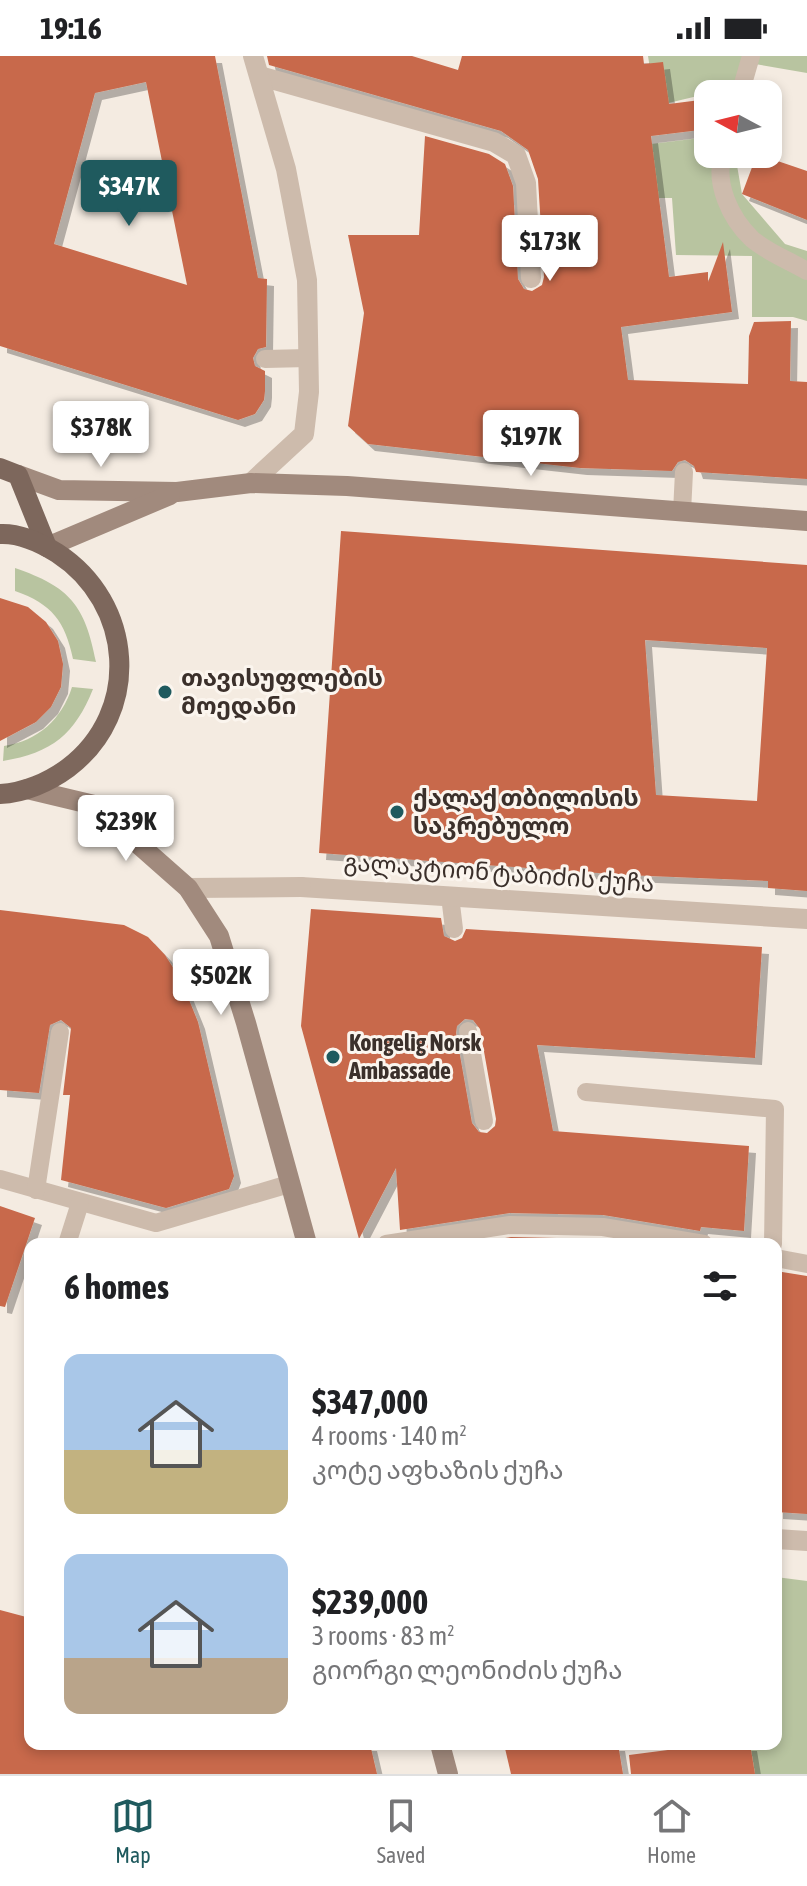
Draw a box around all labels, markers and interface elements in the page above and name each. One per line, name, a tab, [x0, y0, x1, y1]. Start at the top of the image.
text: 19:16	[40, 11, 102, 45]
north arrow	[694, 80, 782, 168]
map controls	[694, 80, 782, 168]
pin: $347K	[73, 160, 185, 228]
text: $347K	[99, 171, 159, 201]
pin: $173K	[494, 215, 606, 283]
text: $173K	[520, 226, 580, 256]
pin: $378K	[45, 401, 157, 469]
pin: $197K	[475, 410, 587, 478]
text: $378K	[71, 412, 131, 442]
text: $197K	[501, 421, 561, 451]
place label: თავისუფლების მოედანი	[181, 664, 383, 721]
marker: თავისუფლების მოედანი	[156, 683, 174, 701]
place label: ქალაქ თბილისის საკრებულო	[413, 784, 639, 840]
pin: $239K	[70, 795, 182, 863]
marker: ქალაქ თბილისის საკრებულო	[388, 803, 406, 821]
text: $239K	[96, 806, 156, 836]
street label: გალაკტიონ ტაბიძის ქუჩა	[343, 848, 655, 898]
pin: $502K	[165, 949, 277, 1017]
text: $502K	[191, 960, 251, 990]
place label: Kongelig Norsk Ambassade	[348, 1029, 481, 1084]
marker: Kongelig Norsk Ambassade	[324, 1048, 342, 1066]
icon: filters	[698, 1264, 742, 1308]
text: 6 homes	[64, 1267, 169, 1306]
text: $347,000	[312, 1382, 428, 1421]
icon: home	[128, 1386, 224, 1482]
text: 4 rooms · 140 m²	[312, 1421, 467, 1451]
text: კოტე აფხაზის ქუჩა	[312, 1455, 564, 1485]
text: $239,000	[312, 1582, 428, 1621]
icon: home	[128, 1586, 224, 1682]
text: 3 rooms · 83 m²	[312, 1621, 454, 1651]
text: გიორგი ლეონიძის ქუჩა	[312, 1655, 622, 1685]
tab: Map	[111, 1794, 155, 1868]
tab: Saved	[377, 1794, 425, 1868]
tab: Home	[647, 1794, 696, 1868]

